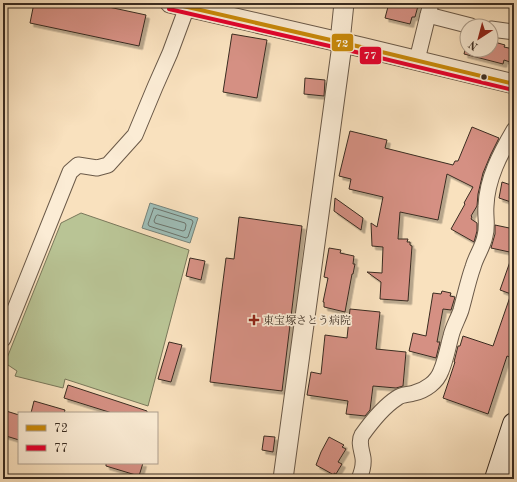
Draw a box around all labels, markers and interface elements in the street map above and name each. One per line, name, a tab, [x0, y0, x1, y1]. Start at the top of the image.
north arrow	[459, 18, 499, 58]
line badge: 72	[331, 33, 354, 52]
text: N	[467, 38, 481, 52]
text: 72	[336, 39, 348, 50]
line badge: 77	[359, 46, 382, 65]
text: 77	[364, 51, 376, 62]
unlabelled marker	[479, 72, 489, 82]
marker: 東宝塚さとう病院	[248, 314, 260, 326]
place label: 東宝塚さとう病院	[263, 314, 351, 327]
legend	[18, 412, 158, 464]
text: 72	[54, 423, 68, 435]
text: 77	[54, 443, 68, 455]

